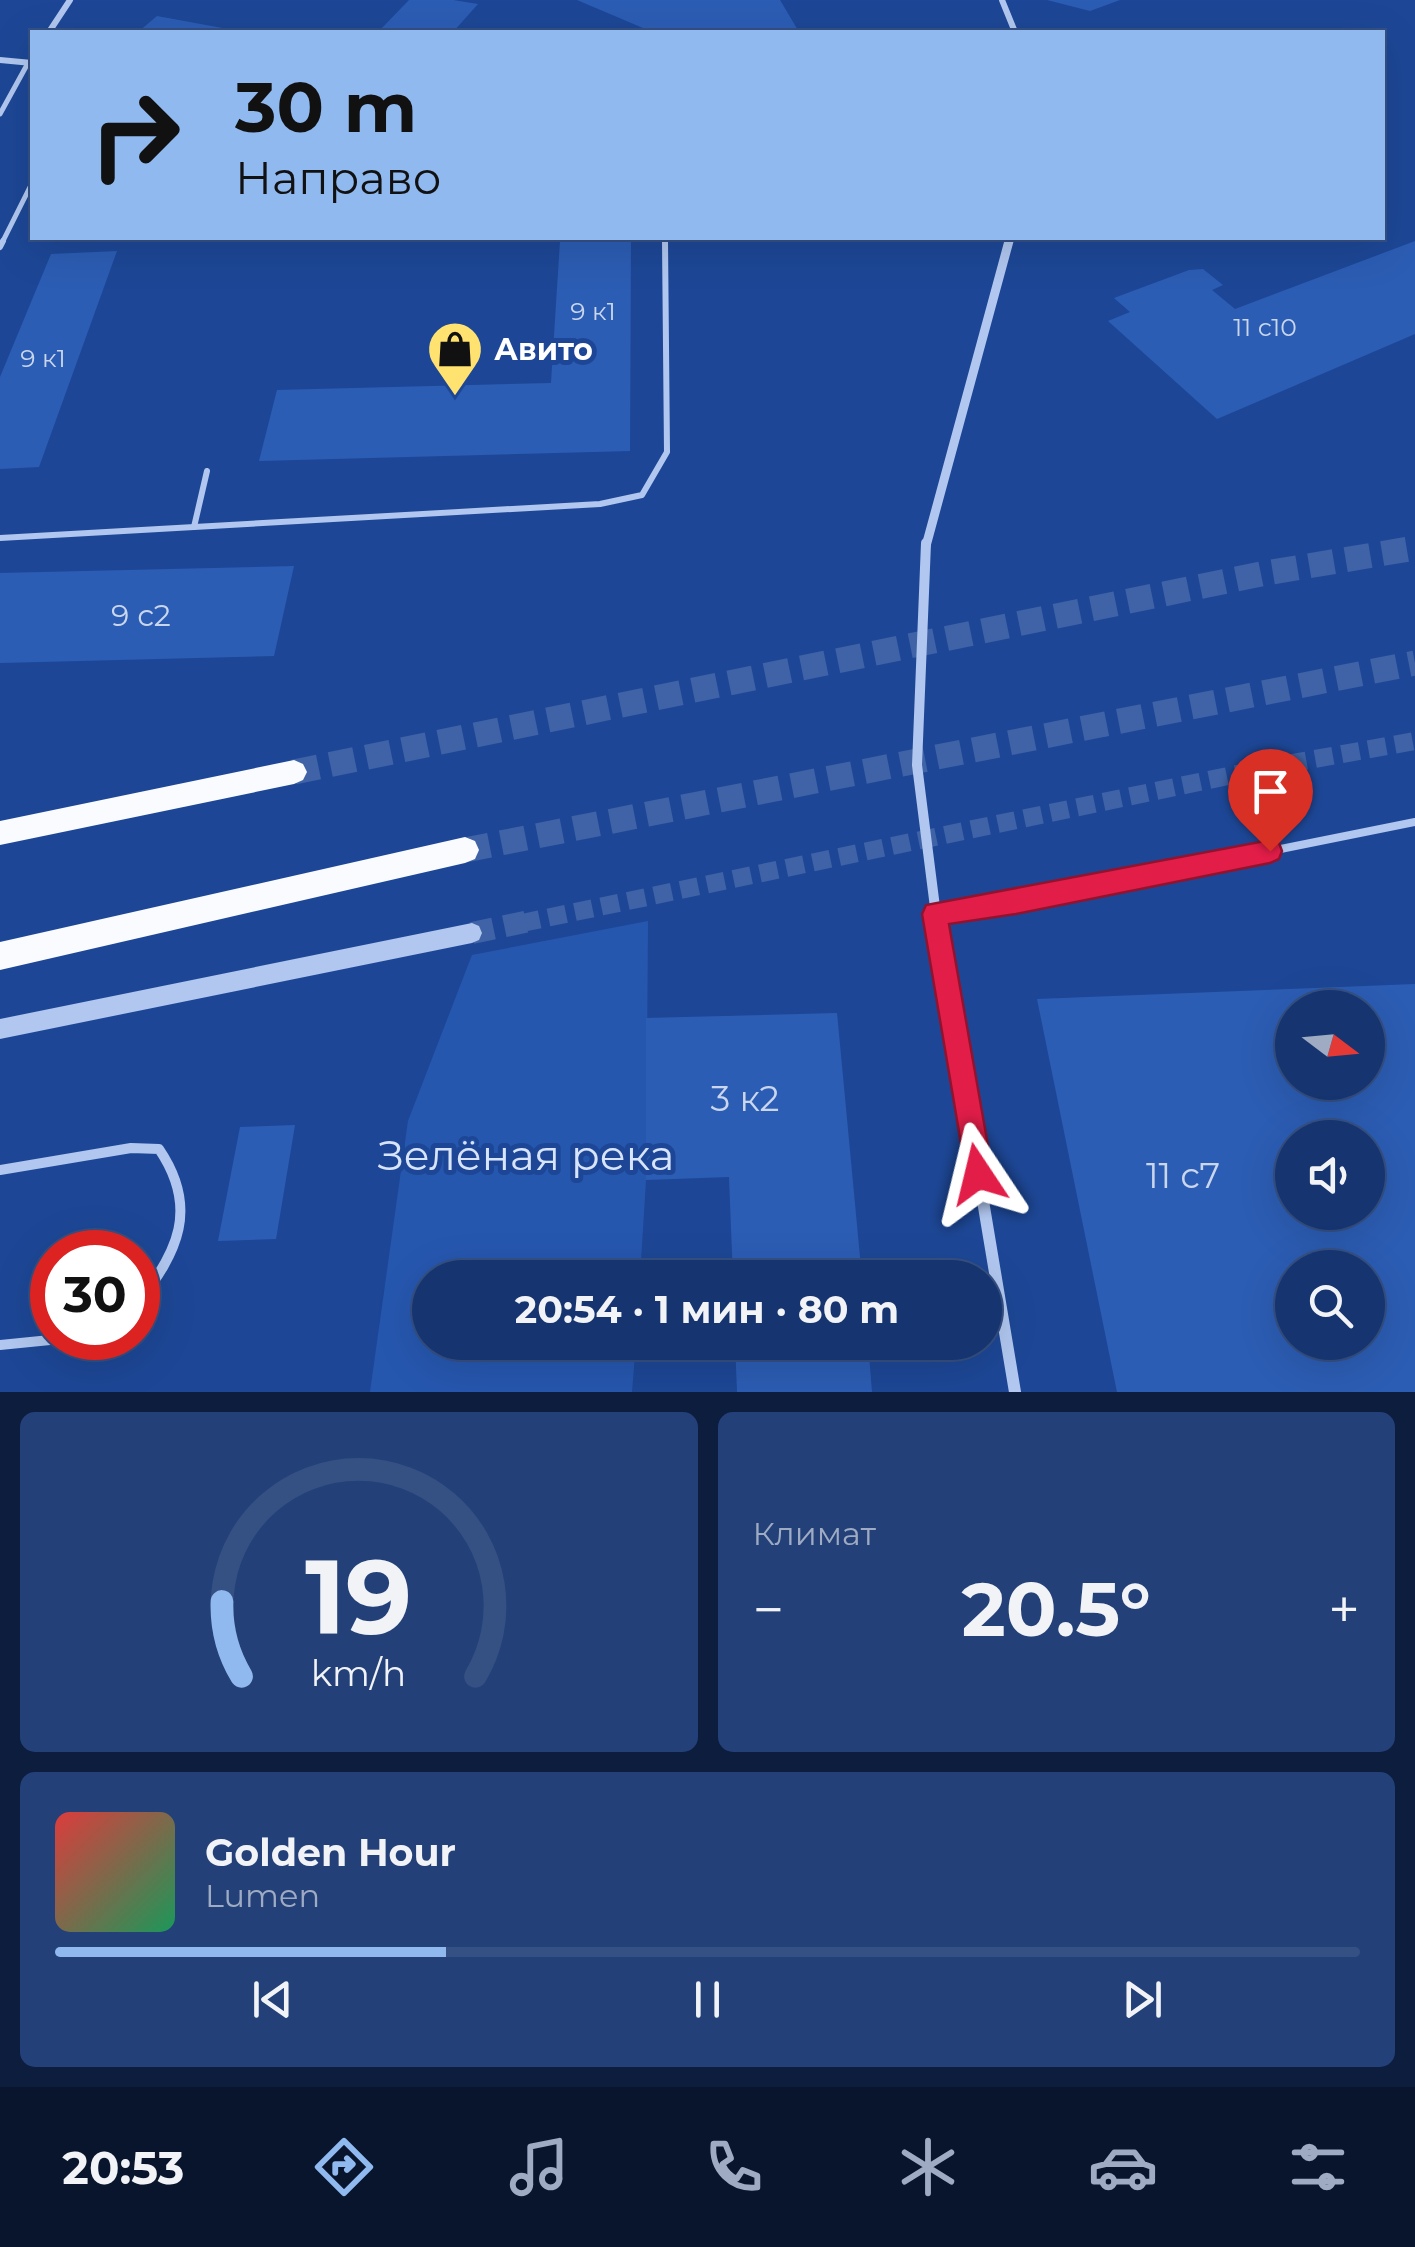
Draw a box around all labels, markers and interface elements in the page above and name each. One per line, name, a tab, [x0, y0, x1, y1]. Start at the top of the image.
text: 30 m	[235, 64, 417, 150]
icon: right	[70, 70, 200, 200]
text: Направо	[235, 150, 441, 205]
house number: 9 к1	[570, 296, 616, 326]
house number: 11 с10	[1233, 312, 1297, 342]
shop icon: Авито	[425, 319, 485, 398]
place label: Авито	[494, 331, 593, 368]
house number: 9 к1	[20, 343, 66, 373]
house number: 9 с2	[111, 597, 171, 634]
pin	[1228, 749, 1313, 852]
icon: arrive	[1243, 764, 1298, 819]
north arrow	[1275, 990, 1385, 1100]
map controls	[1275, 990, 1385, 1360]
house number: 3 к2	[711, 1077, 779, 1120]
button: sound	[1275, 1120, 1385, 1230]
position arrow	[926, 1122, 1030, 1226]
park label: Зелёная река	[378, 1129, 674, 1181]
house number: 11 с7	[1146, 1154, 1220, 1197]
speed limit sign: 30	[30, 1230, 160, 1360]
button: search	[1275, 1250, 1385, 1360]
text: 20:54 · 1 мин · 80 m	[515, 1286, 899, 1333]
text: Климат	[753, 1514, 876, 1553]
text: 19	[305, 1533, 412, 1660]
text: 20.5°	[962, 1563, 1151, 1655]
text: −	[753, 1576, 784, 1643]
text: +	[1328, 1576, 1360, 1643]
text: km/h	[311, 1651, 406, 1695]
text: Golden Hour	[205, 1829, 456, 1876]
text: Lumen	[205, 1876, 320, 1915]
icon: previous	[245, 1972, 300, 2027]
icon: pause	[680, 1972, 735, 2027]
icon: next	[1115, 1972, 1170, 2027]
icon: directions	[309, 2132, 379, 2202]
icon: music	[504, 2132, 574, 2202]
icon: phone	[699, 2132, 769, 2202]
icon: climate	[893, 2132, 963, 2202]
icon: car	[1088, 2132, 1158, 2202]
icon: filters	[1283, 2132, 1353, 2202]
text: 20:53	[62, 2140, 184, 2195]

